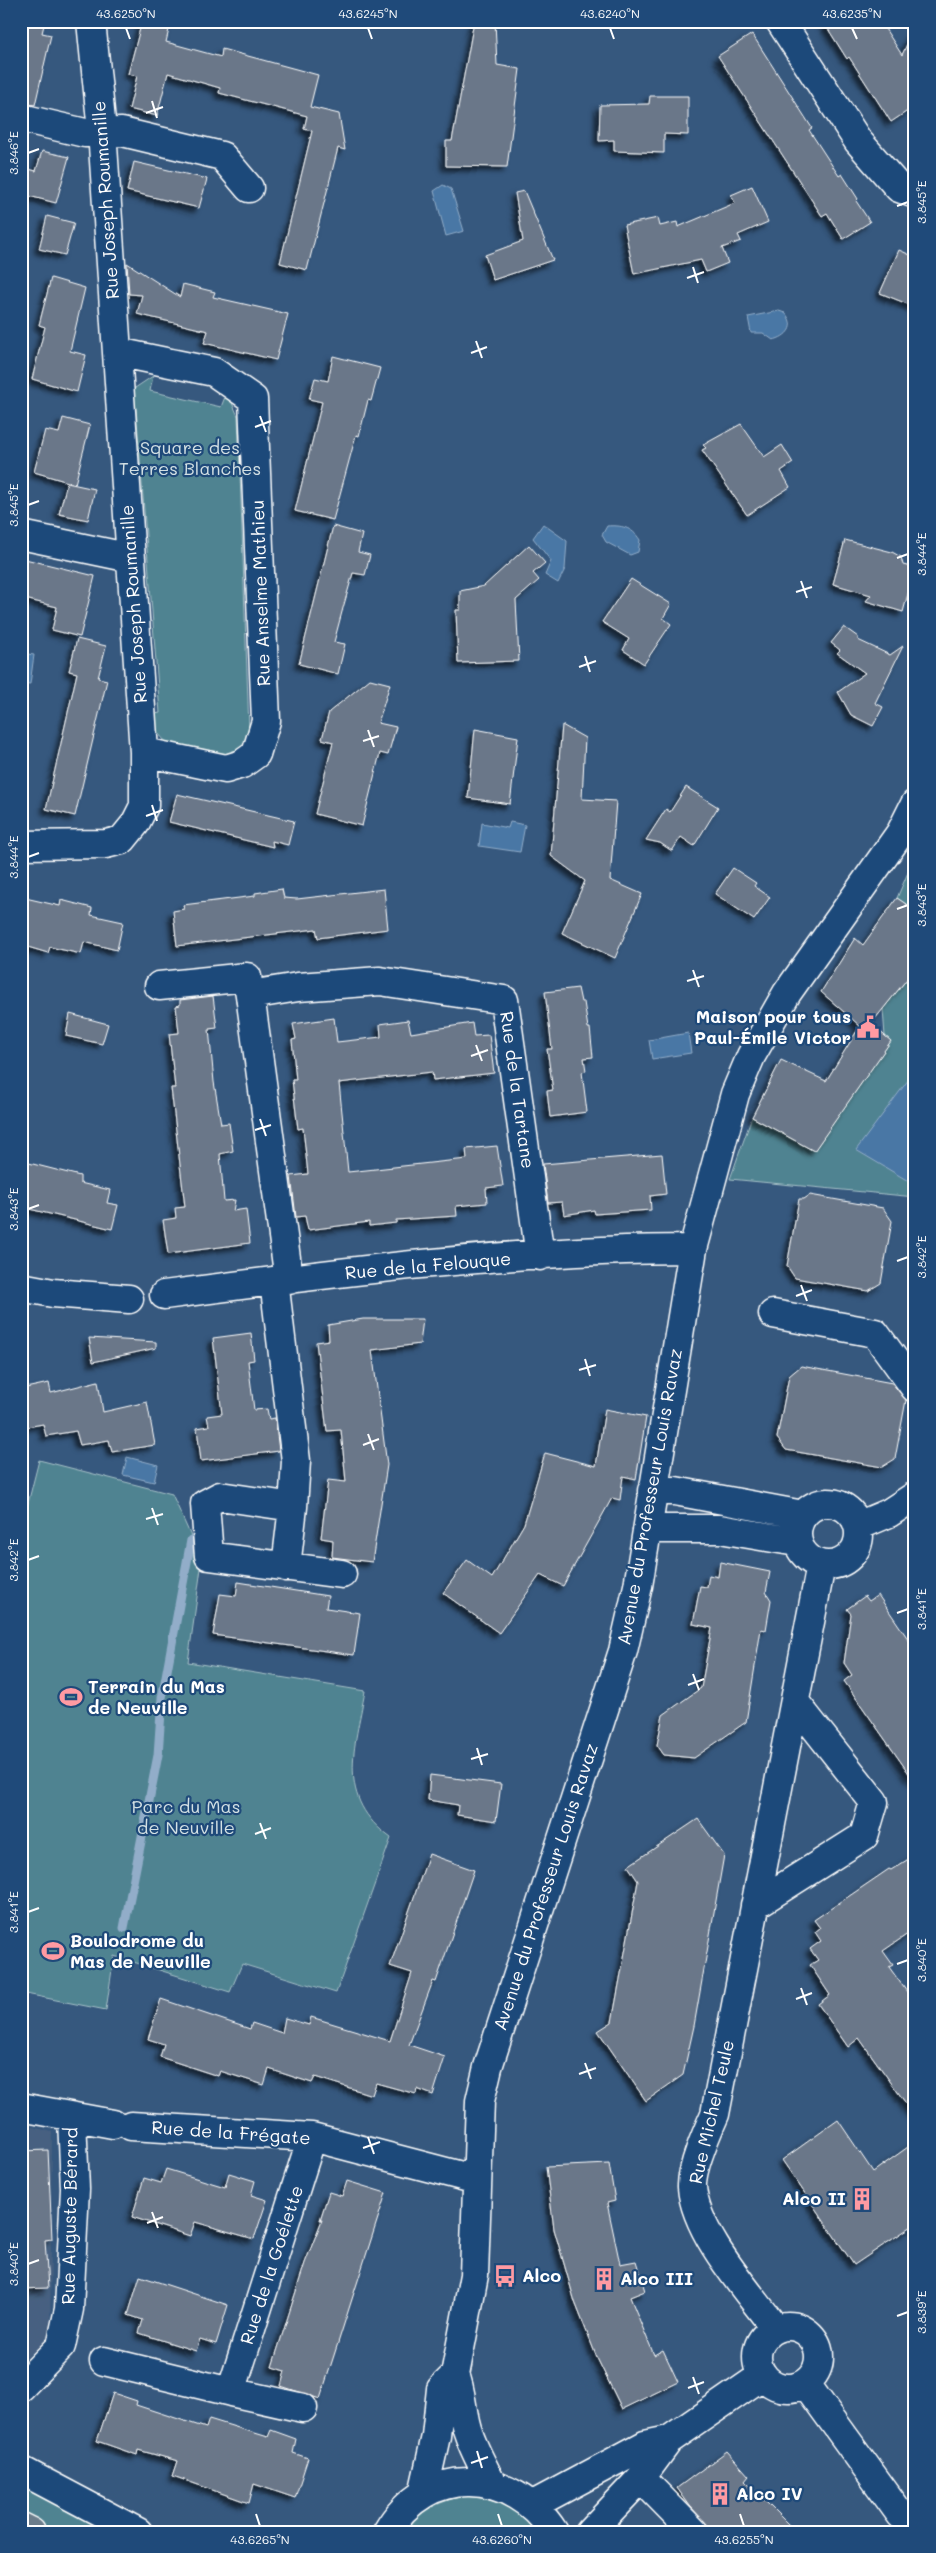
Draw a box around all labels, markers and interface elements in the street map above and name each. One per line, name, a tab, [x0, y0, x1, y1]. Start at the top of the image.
text: 43.6250°N	[96, 5, 156, 21]
text: 43.6245°N	[338, 5, 398, 21]
text: 43.6240°N	[580, 5, 640, 21]
text: 43.6235°N	[822, 5, 882, 21]
street label: Rue Joseph Roumanille	[86, 100, 124, 300]
text: 3.846°E	[5, 131, 21, 175]
text: 3.845°E	[913, 180, 929, 224]
park label: Square des Terres Blanches	[119, 435, 261, 480]
text: 3.845°E	[5, 483, 21, 527]
street label: Rue Anselme Mathieu	[245, 499, 275, 687]
street label: Rue Joseph Roumanille	[114, 504, 152, 704]
text: 3.844°E	[913, 532, 929, 576]
text: 3.844°E	[5, 835, 21, 879]
text: 3.843°E	[913, 883, 929, 927]
place label: Maison pour tous Paul-Émile Victor	[694, 1004, 851, 1049]
street label: Rue de la Tartane	[495, 1010, 541, 1170]
public building icon: Maison pour tous Paul-Émile Victor	[855, 1014, 881, 1040]
text: 3.843°E	[5, 1187, 21, 1231]
text: 3.842°E	[913, 1235, 929, 1279]
street label: Rue de la Felouque	[344, 1246, 512, 1284]
street label: Avenue du Professeur Louis Ravaz	[611, 1347, 687, 1647]
text: 3.842°E	[5, 1538, 21, 1582]
text: 3.841°E	[913, 1588, 929, 1630]
place label: Terrain du Mas de Neuville	[88, 1674, 225, 1719]
sports icon: Terrain du Mas de Neuville	[58, 1684, 84, 1710]
street label: Avenue du Professeur Louis Ravaz	[487, 1740, 603, 2033]
park label: Parc du Mas de Neuville	[132, 1794, 240, 1839]
text: 3.841°E	[5, 1891, 21, 1933]
place label: Boulodrome du Mas de Neuville	[70, 1928, 211, 1973]
sports icon: Boulodrome du Mas de Neuville	[40, 1938, 66, 1964]
text: 3.840°E	[913, 1938, 929, 1982]
street label: Rue Michel Teule	[683, 2037, 739, 2186]
street label: Rue de la Frégate	[151, 2114, 311, 2150]
street label: Rue Auguste Bérard	[55, 2127, 83, 2305]
street label: Rue de la Goélette	[234, 2182, 308, 2347]
place label: Alco II	[782, 2186, 846, 2210]
building icon: Alco II	[849, 2186, 875, 2212]
text: 3.840°E	[5, 2242, 21, 2286]
bus stop icon: Alco	[492, 2263, 518, 2289]
place label: Alco	[522, 2263, 561, 2287]
building icon: Alco III	[591, 2266, 617, 2292]
place label: Alco III	[620, 2266, 693, 2290]
text: 3.839°E	[913, 2290, 929, 2334]
building icon: Alco IV	[707, 2481, 733, 2507]
place label: Alco IV	[736, 2481, 803, 2505]
text: 43.6265°N	[230, 2531, 290, 2547]
text: 43.6260°N	[472, 2531, 532, 2547]
text: 43.6255°N	[714, 2531, 774, 2547]

